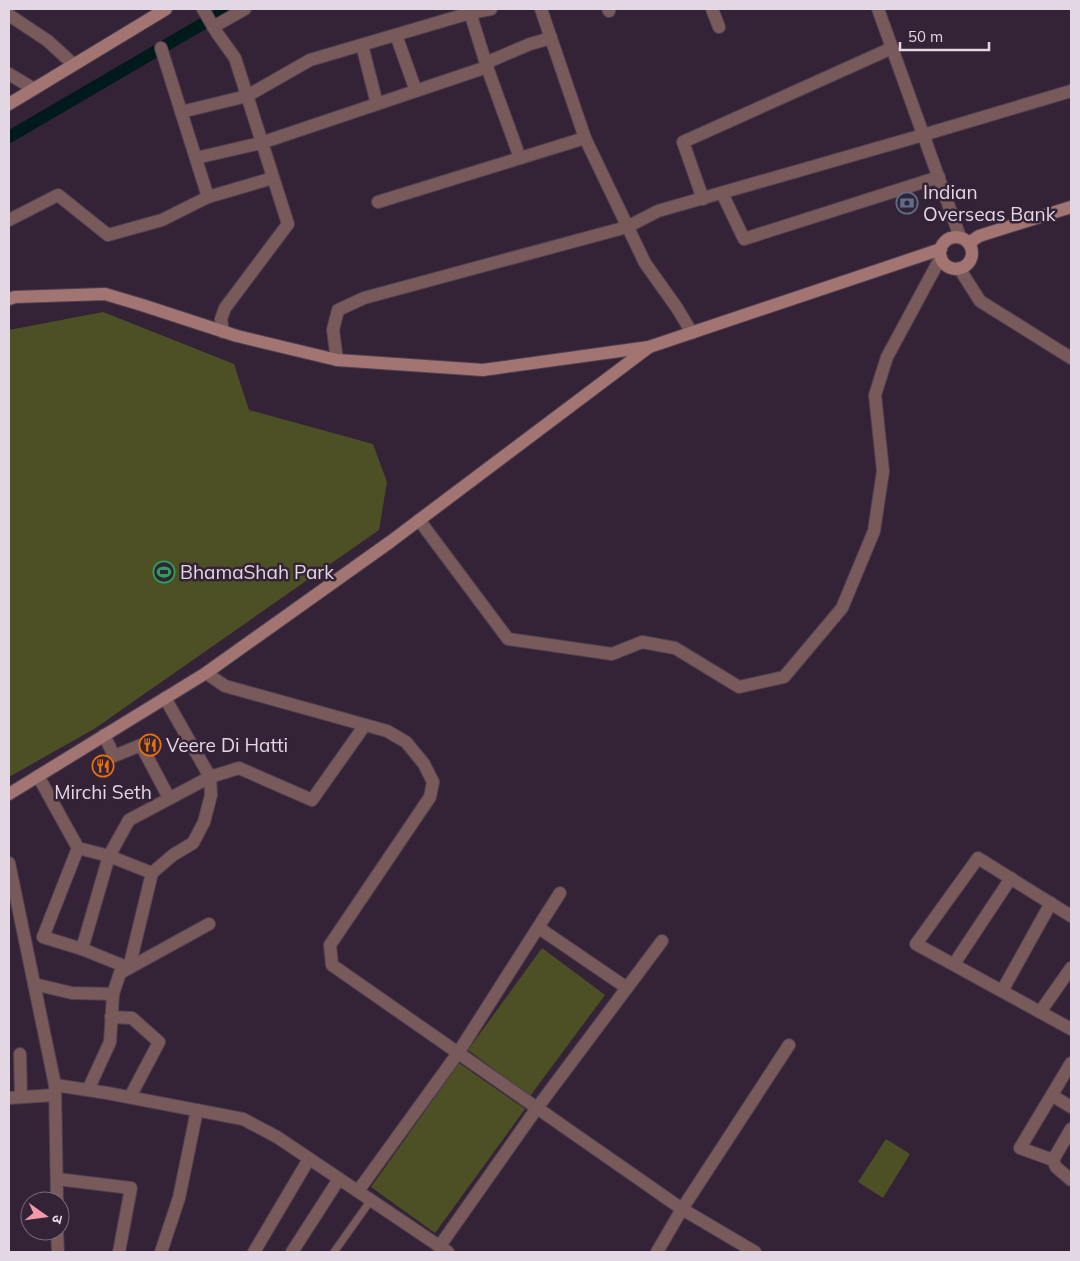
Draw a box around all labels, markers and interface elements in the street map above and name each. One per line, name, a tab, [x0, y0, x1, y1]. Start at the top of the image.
scale bar	[900, 20, 989, 52]
text: 50 m	[908, 27, 943, 46]
place label: Indian Overseas Bank	[923, 180, 1056, 226]
bank icon: Indian Overseas Bank	[895, 191, 919, 215]
sports icon: BhamaShah Park	[152, 560, 176, 584]
place label: BhamaShah Park	[180, 560, 334, 584]
restaurant icon: Veere Di Hatti	[138, 733, 162, 757]
place label: Veere Di Hatti	[166, 733, 288, 757]
restaurant icon: Mirchi Seth	[91, 754, 115, 778]
place label: Mirchi Seth	[54, 780, 152, 804]
north arrow	[20, 1191, 70, 1241]
text: उ	[48, 1213, 67, 1226]

